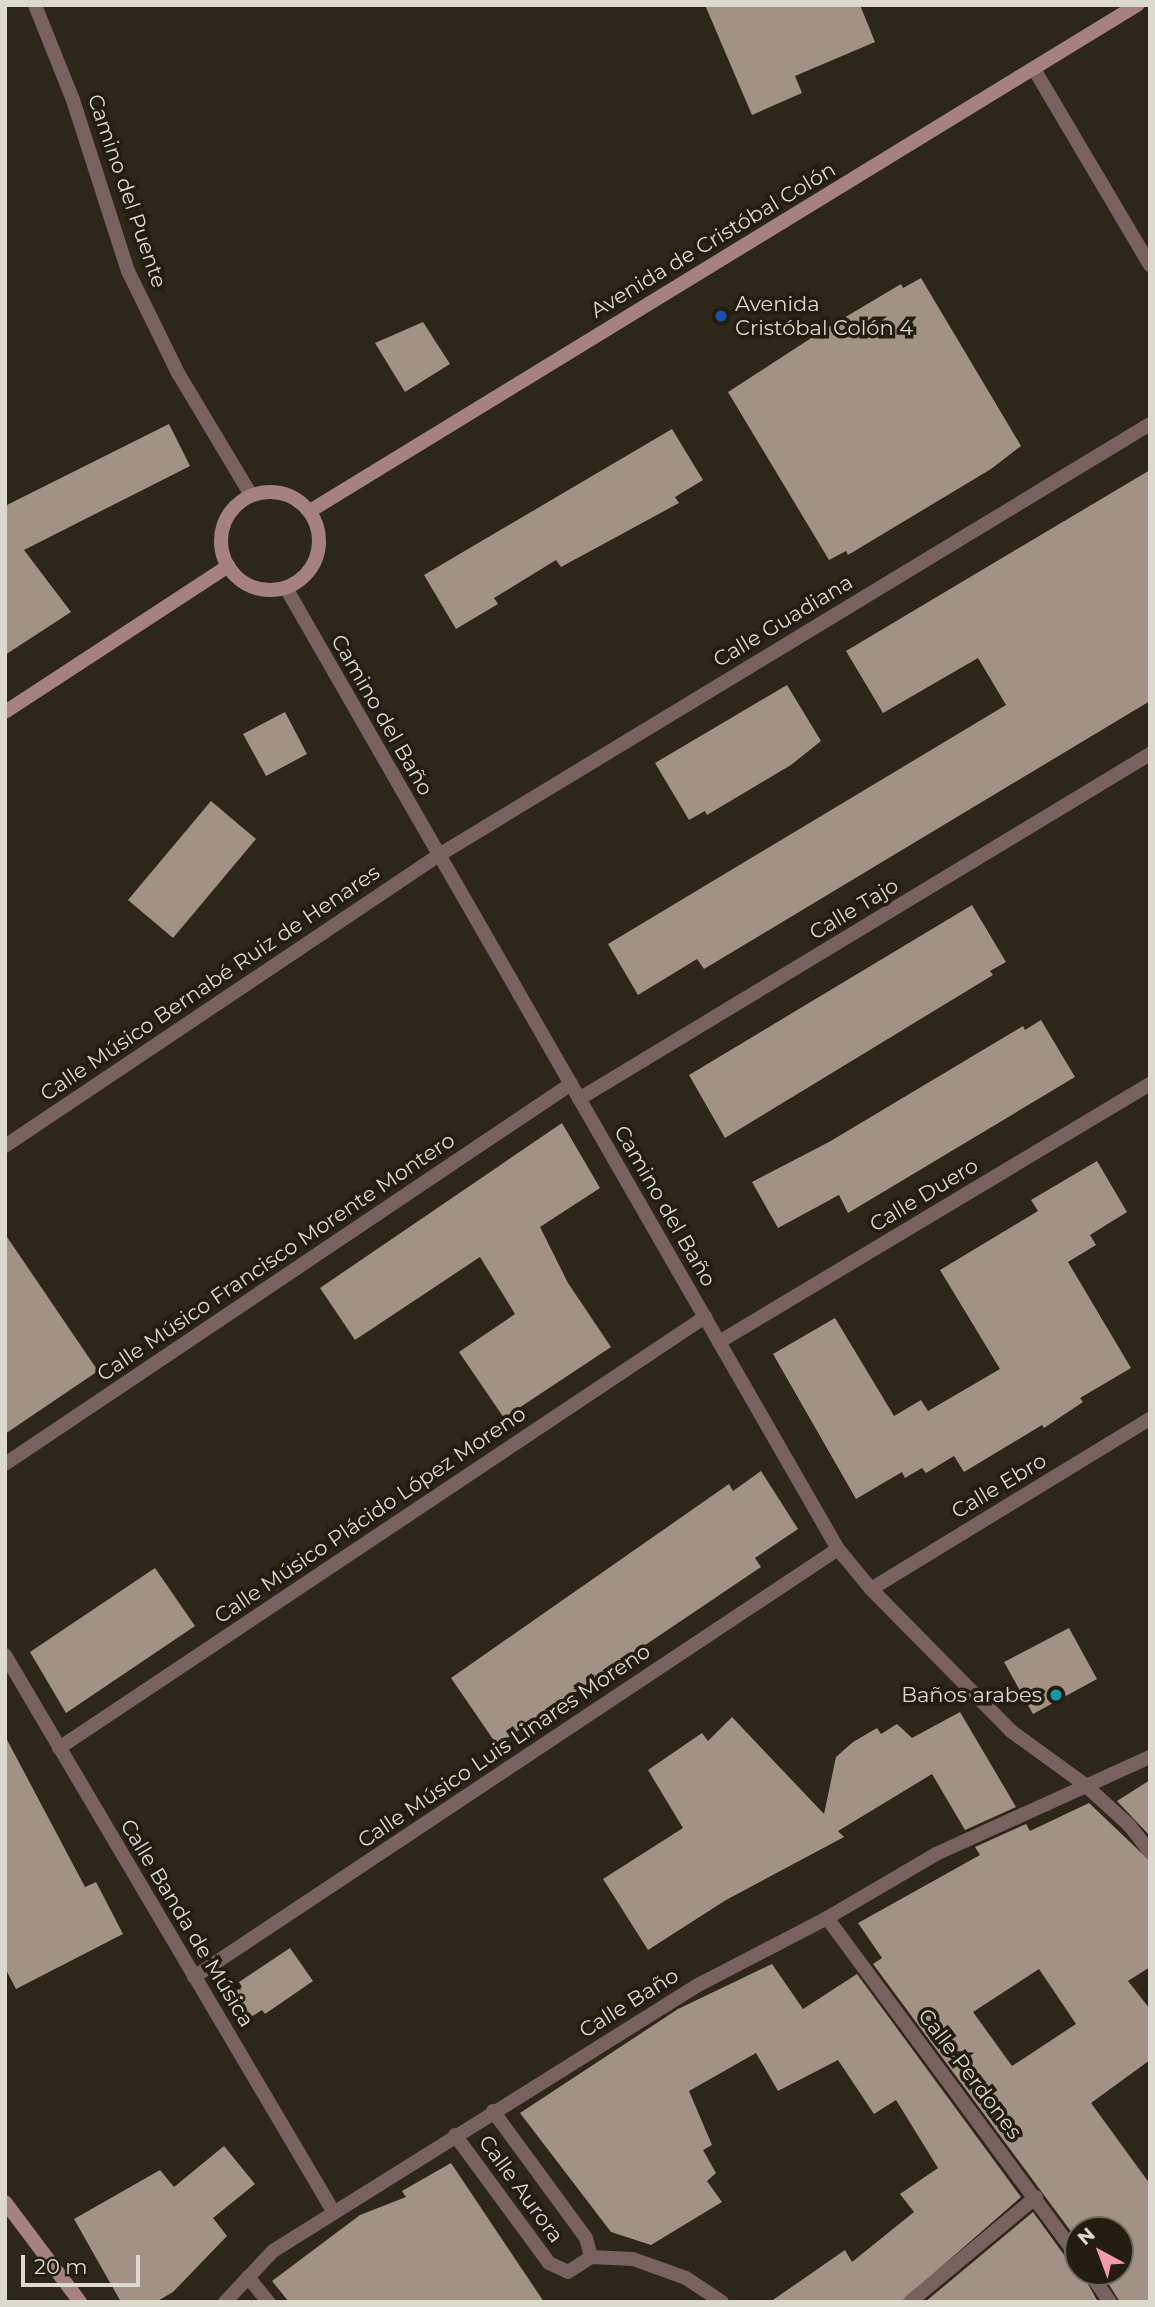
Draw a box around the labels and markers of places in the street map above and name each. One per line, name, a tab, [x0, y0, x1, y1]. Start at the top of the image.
place label: Avenida Cristóbal Colón 4	[735, 291, 913, 341]
marker: Avenida Cristóbal Colón 4	[713, 308, 729, 324]
place label: Baños arabes	[901, 1682, 1042, 1708]
marker: Baños arabes	[1048, 1687, 1064, 1703]

